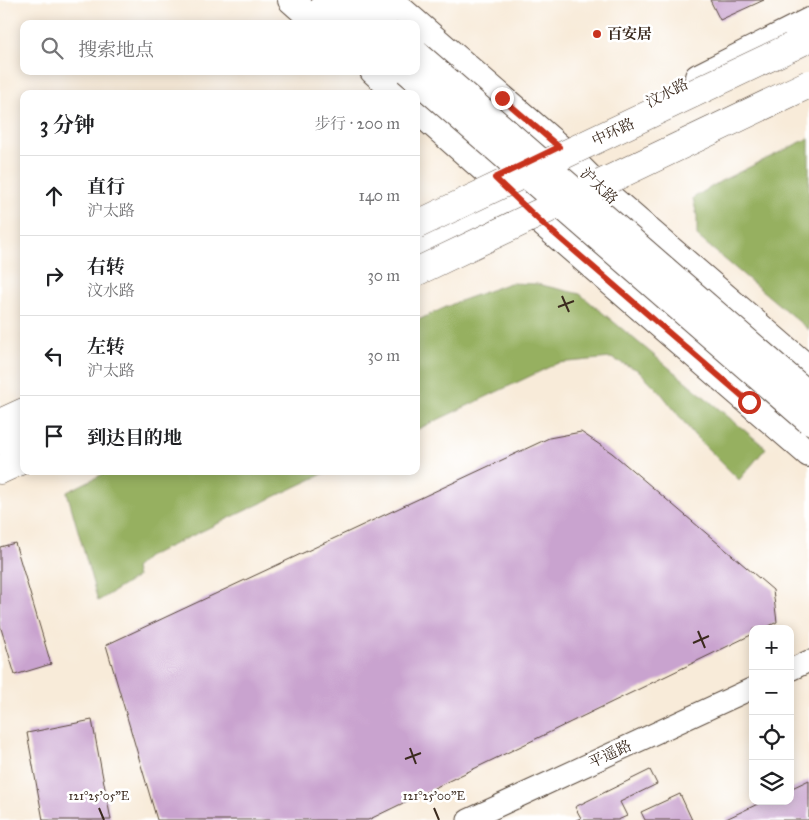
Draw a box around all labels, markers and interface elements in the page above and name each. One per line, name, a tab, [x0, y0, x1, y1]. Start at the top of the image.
search box	[20, 20, 420, 75]
place label: 百安居	[607, 25, 652, 43]
marker: 百安居	[591, 28, 603, 40]
icon: search	[38, 34, 66, 62]
text: 搜索地点	[78, 38, 154, 61]
street label: 汶水路	[643, 75, 691, 111]
route end	[491, 87, 514, 110]
text: 3 分钟	[40, 112, 95, 138]
text: 步行 · 200 m	[314, 114, 400, 133]
street label: 中环路	[589, 114, 637, 150]
street label: 沪太路	[576, 164, 622, 208]
text: 直行	[87, 175, 125, 198]
icon: ahead	[40, 182, 68, 210]
text: 140 m	[359, 186, 400, 205]
text: 沪太路	[87, 201, 135, 220]
text: 右转	[87, 255, 125, 278]
icon: right	[40, 262, 68, 290]
text: 30 m	[367, 266, 400, 285]
text: 汶水路	[87, 281, 135, 300]
text: 左转	[87, 335, 125, 358]
icon: left	[40, 342, 68, 370]
text: 30 m	[367, 346, 400, 365]
text: 沪太路	[87, 361, 135, 380]
route start	[738, 391, 761, 414]
icon: arrive	[40, 422, 68, 450]
text: 到达目的地	[87, 426, 182, 449]
map controls	[749, 625, 794, 805]
button: +	[749, 625, 794, 670]
button: −	[749, 670, 794, 715]
button: locate	[749, 715, 794, 760]
street label: 平遥路	[586, 736, 634, 772]
button: layers	[749, 760, 794, 805]
text: 121°25'05"E	[69, 789, 130, 803]
text: 121°25'00"E	[403, 789, 466, 803]

